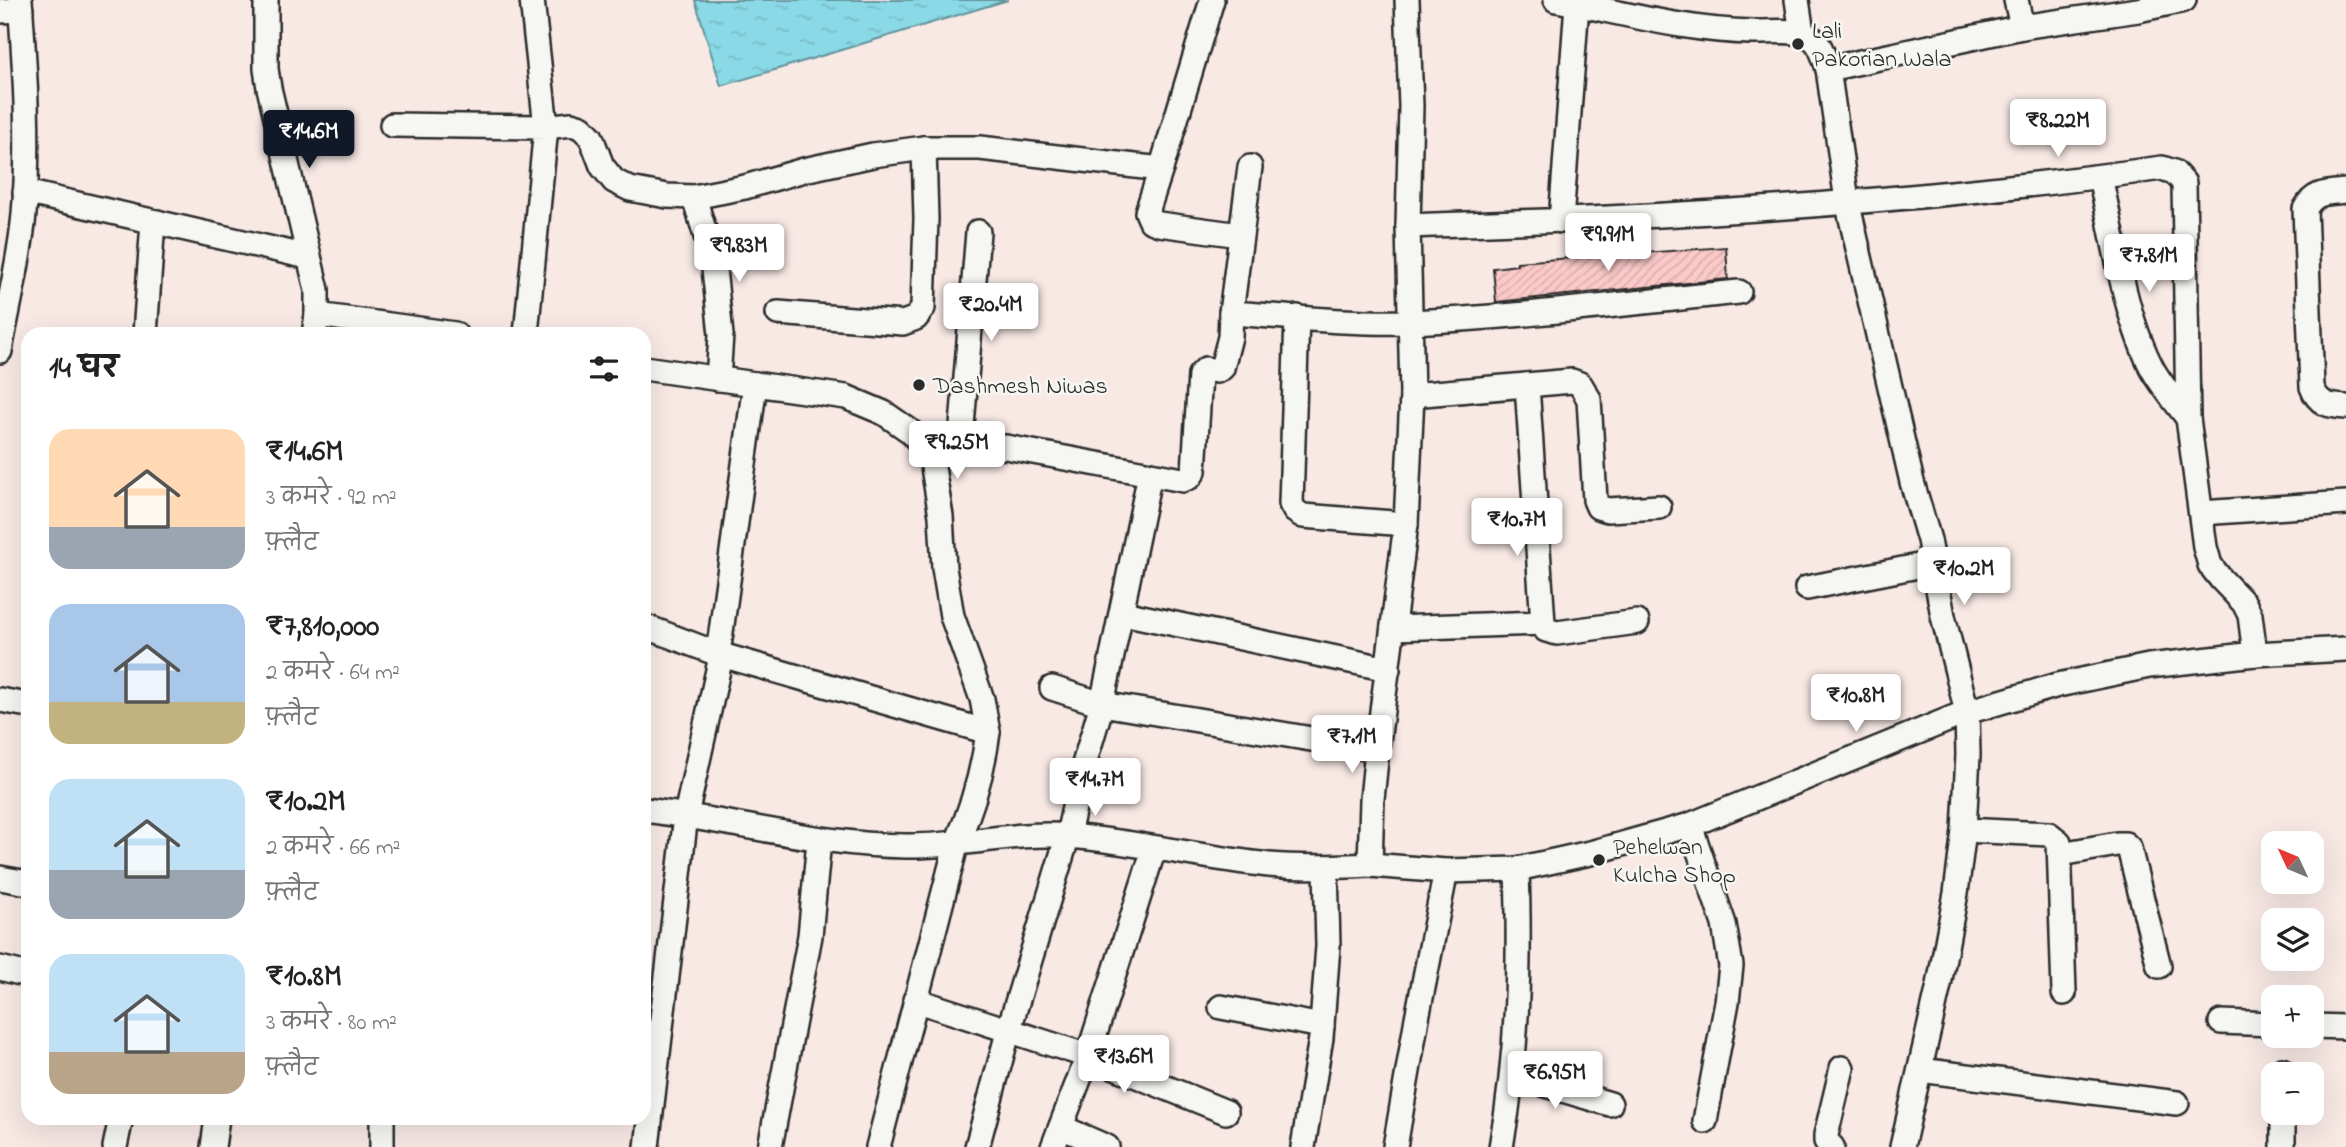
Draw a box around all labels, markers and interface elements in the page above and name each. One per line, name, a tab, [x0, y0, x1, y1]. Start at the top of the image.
place label: Lali Pakorian Wala	[1812, 15, 1952, 78]
marker: Lali Pakorian Wala	[1790, 36, 1806, 52]
pin: ₹8.22M	[2001, 100, 2115, 159]
text: ₹8.22M	[2026, 105, 2090, 138]
pin: ₹14.6M	[252, 110, 366, 170]
text: ₹14.6M	[279, 116, 339, 149]
pin: ₹9.91M	[1551, 214, 1665, 273]
text: ₹9.91M	[1581, 219, 1635, 252]
pin: ₹9.83M	[682, 224, 796, 284]
text: ₹9.83M	[710, 230, 768, 263]
pin: ₹7.81M	[2092, 234, 2206, 294]
text: ₹7.81M	[2120, 240, 2178, 273]
pin: ₹20.4M	[934, 284, 1048, 343]
text: ₹20.4M	[959, 289, 1023, 322]
text: 14 घर	[49, 348, 118, 392]
icon: filters	[585, 350, 623, 388]
place label: Dashmesh Niwas	[932, 370, 1108, 405]
marker: Dashmesh Niwas	[911, 377, 927, 393]
pin: ₹9.25M	[900, 421, 1014, 481]
text: ₹9.25M	[925, 427, 989, 460]
text: ₹14.6M	[266, 431, 343, 475]
icon: home	[105, 457, 189, 541]
text: 3 कमरे · 92 m²	[266, 482, 397, 515]
pin: ₹10.7M	[1460, 498, 1574, 558]
text: ₹10.7M	[1487, 504, 1547, 537]
text: फ़्लैट	[266, 528, 318, 561]
pin: ₹10.2M	[1907, 548, 2021, 607]
text: ₹10.2M	[1933, 553, 1995, 586]
text: ₹7,810,000	[266, 606, 379, 650]
icon: home	[105, 632, 189, 716]
text: 2 कमरे · 64 m²	[266, 657, 400, 690]
pin: ₹10.8M	[1799, 674, 1913, 734]
text: ₹10.8M	[1827, 680, 1885, 713]
text: फ़्लैट	[266, 703, 318, 736]
pin: ₹7.1M	[1303, 716, 1401, 775]
text: ₹7.1M	[1327, 721, 1377, 754]
pin: ₹14.7M	[1038, 758, 1152, 818]
text: ₹14.7M	[1066, 764, 1124, 797]
text: ₹10.2M	[266, 781, 346, 825]
icon: home	[105, 807, 189, 891]
place label: Pehelwan Kulcha Shop	[1613, 831, 1736, 894]
north arrow	[2261, 831, 2324, 894]
map controls	[2261, 831, 2324, 1125]
text: 2 कमरे · 66 m²	[266, 832, 400, 865]
marker: Pehelwan Kulcha Shop	[1591, 852, 1607, 868]
text: फ़्लैट	[266, 878, 318, 911]
button: layers	[2261, 908, 2324, 971]
text: ₹10.8M	[266, 956, 342, 1000]
icon: home	[105, 982, 189, 1066]
button: +	[2261, 985, 2324, 1048]
text: 3 कमरे · 80 m²	[266, 1007, 397, 1040]
pin: ₹13.6M	[1067, 1036, 1181, 1095]
text: ₹13.6M	[1094, 1041, 1154, 1074]
pin: ₹6.95M	[1498, 1052, 1612, 1111]
text: फ़्लैट	[266, 1053, 318, 1086]
text: ₹6.95M	[1524, 1057, 1586, 1090]
button: −	[2261, 1062, 2324, 1125]

